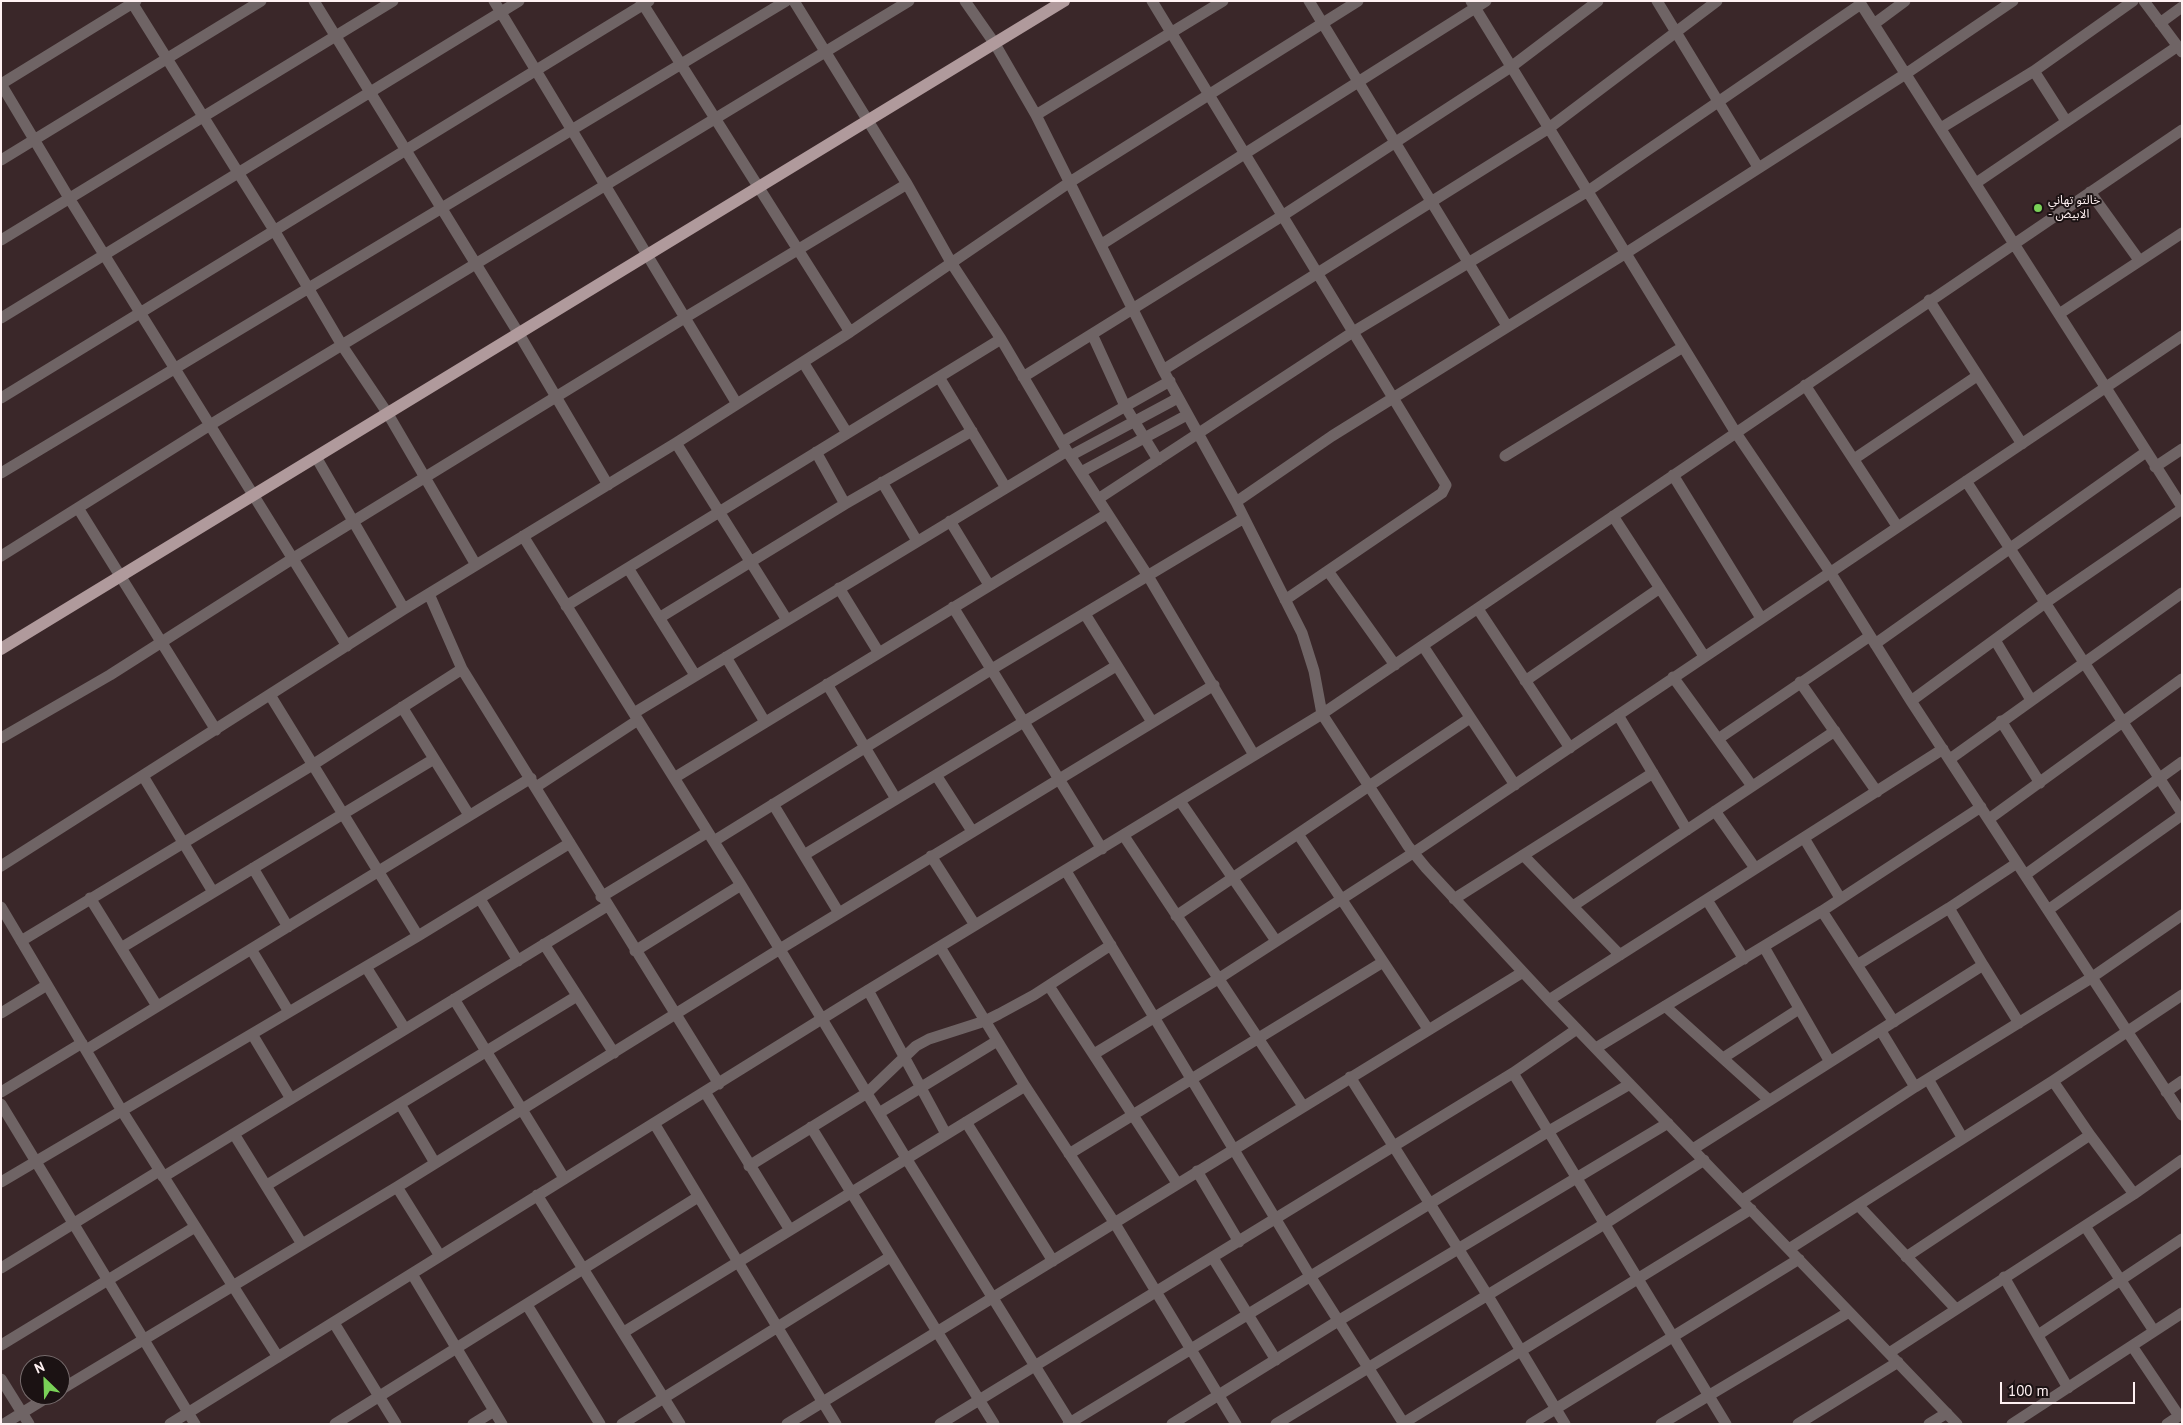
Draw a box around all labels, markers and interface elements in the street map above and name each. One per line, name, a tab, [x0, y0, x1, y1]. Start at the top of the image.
place label: خالتو تهاني - الابيض	[2048, 194, 2100, 222]
marker: خالتو تهاني - الابيض	[2032, 202, 2044, 214]
north arrow	[20, 1355, 70, 1405]
text: N	[31, 1357, 47, 1377]
scale bar	[2003, 1372, 2138, 1404]
text: 100 m	[2008, 1381, 2049, 1400]

